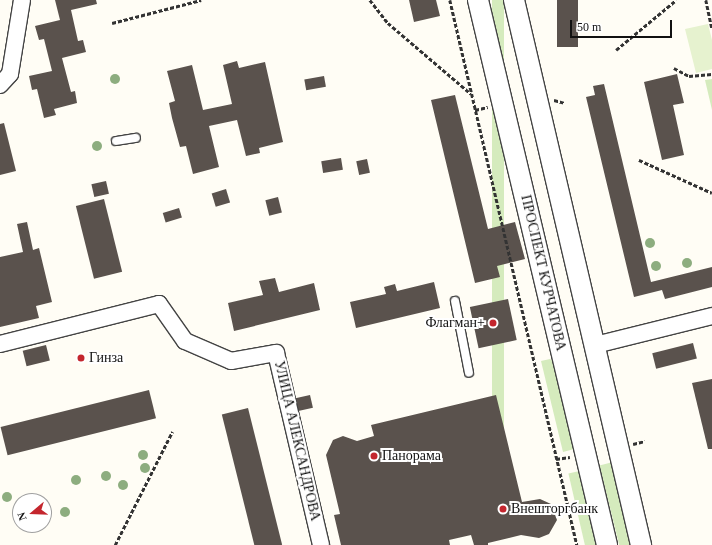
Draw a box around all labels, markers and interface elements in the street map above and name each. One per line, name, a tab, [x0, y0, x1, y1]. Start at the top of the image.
scale bar	[572, 12, 674, 38]
text: 50 m	[577, 20, 601, 34]
street label: ПРОСПЕКТ КУРЧАТОВА	[517, 193, 569, 353]
place label: Флагман+	[426, 315, 485, 331]
marker: Флагман+	[488, 318, 498, 328]
place label: Гинза	[89, 350, 123, 366]
marker: Гинза	[76, 353, 86, 363]
street label: УЛИЦА АЛЕКСАНДРОВА	[270, 359, 324, 523]
place label: Панорама	[382, 448, 441, 464]
marker: Панорама	[369, 451, 379, 461]
north arrow	[12, 493, 52, 533]
place label: Внешторгбанк	[511, 501, 598, 517]
marker: Внешторгбанк	[498, 504, 508, 514]
text: N	[15, 511, 29, 522]

